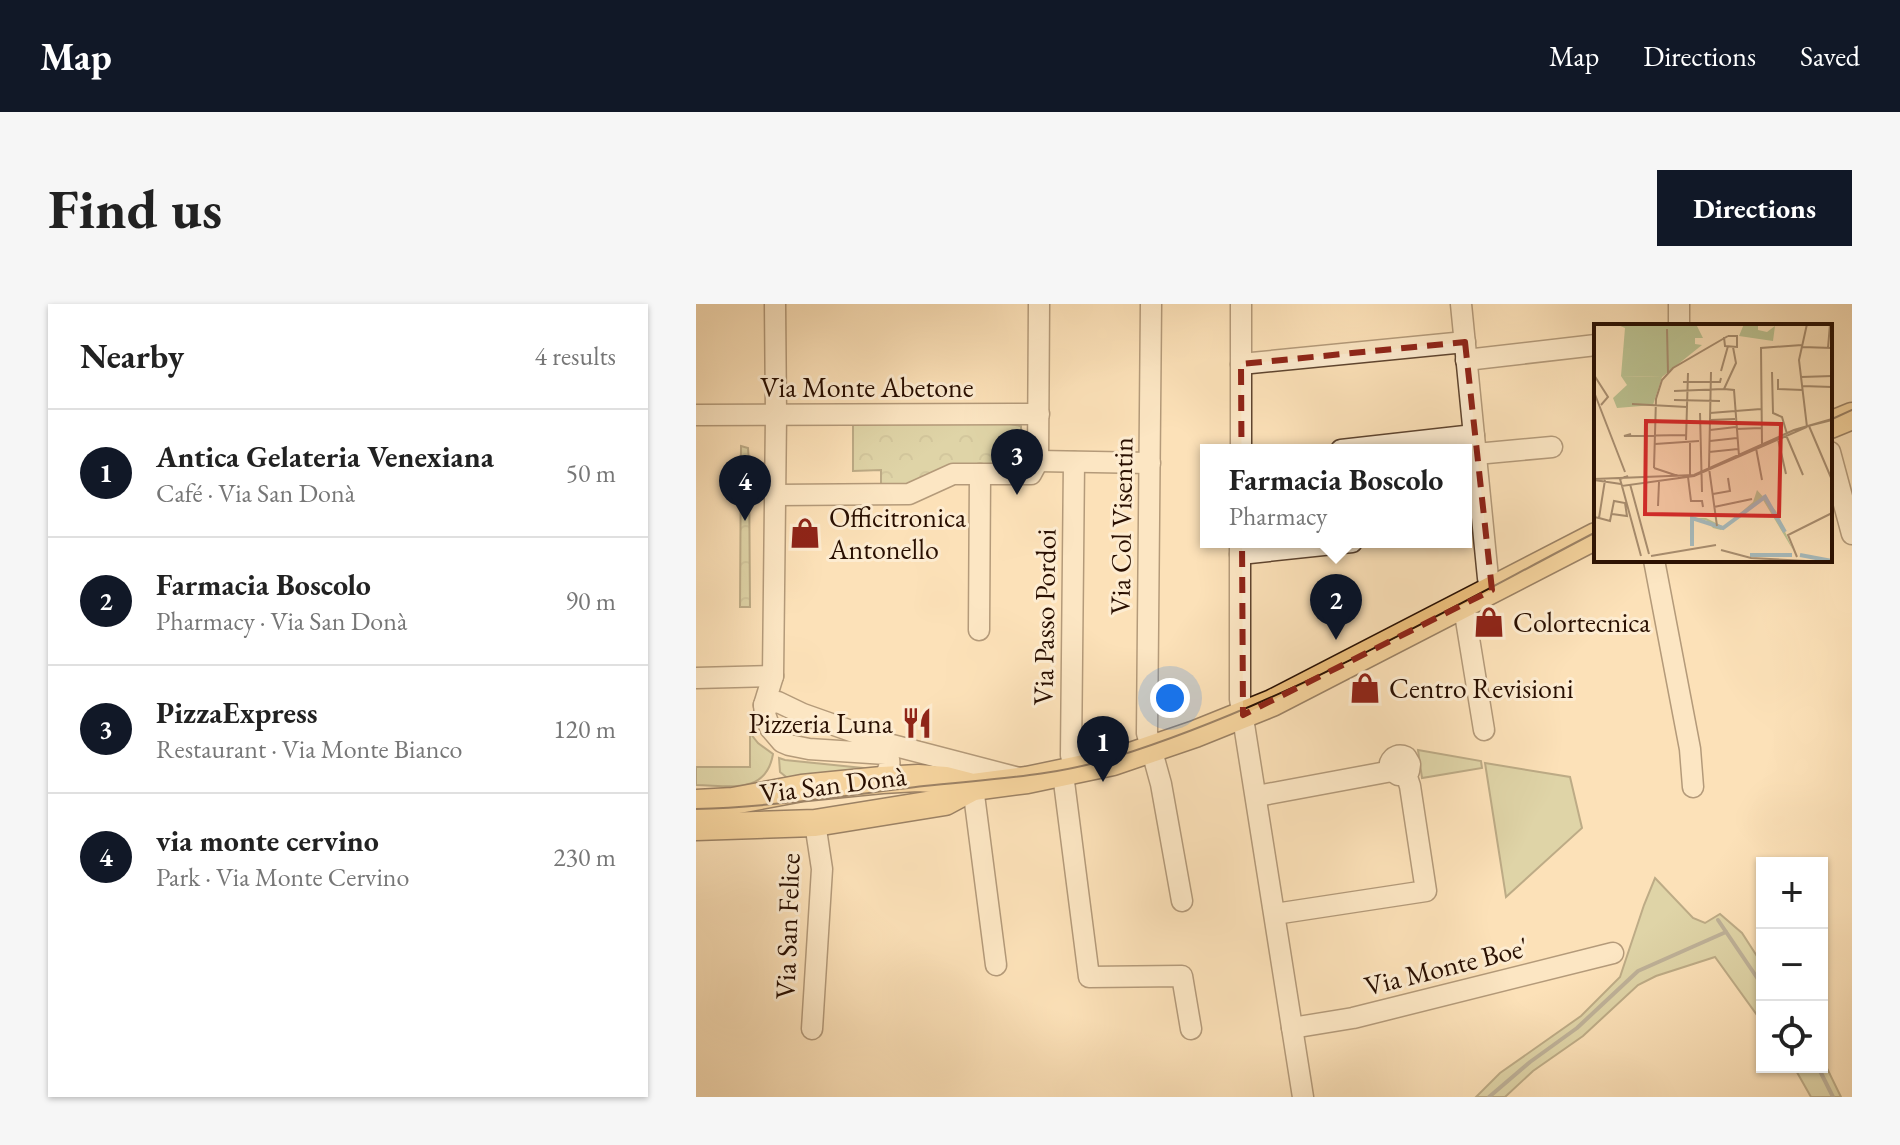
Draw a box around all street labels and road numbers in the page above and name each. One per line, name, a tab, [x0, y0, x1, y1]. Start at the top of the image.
street label: Via Monte Abetone	[760, 369, 974, 405]
street label: Via Col Visentin	[1101, 437, 1141, 615]
street label: Via Passo Pordoi	[1024, 528, 1064, 706]
street label: Via San Donà	[758, 757, 909, 811]
street label: Via San Felice	[766, 852, 808, 1000]
street label: Via Monte Boe'	[1360, 928, 1532, 1004]

